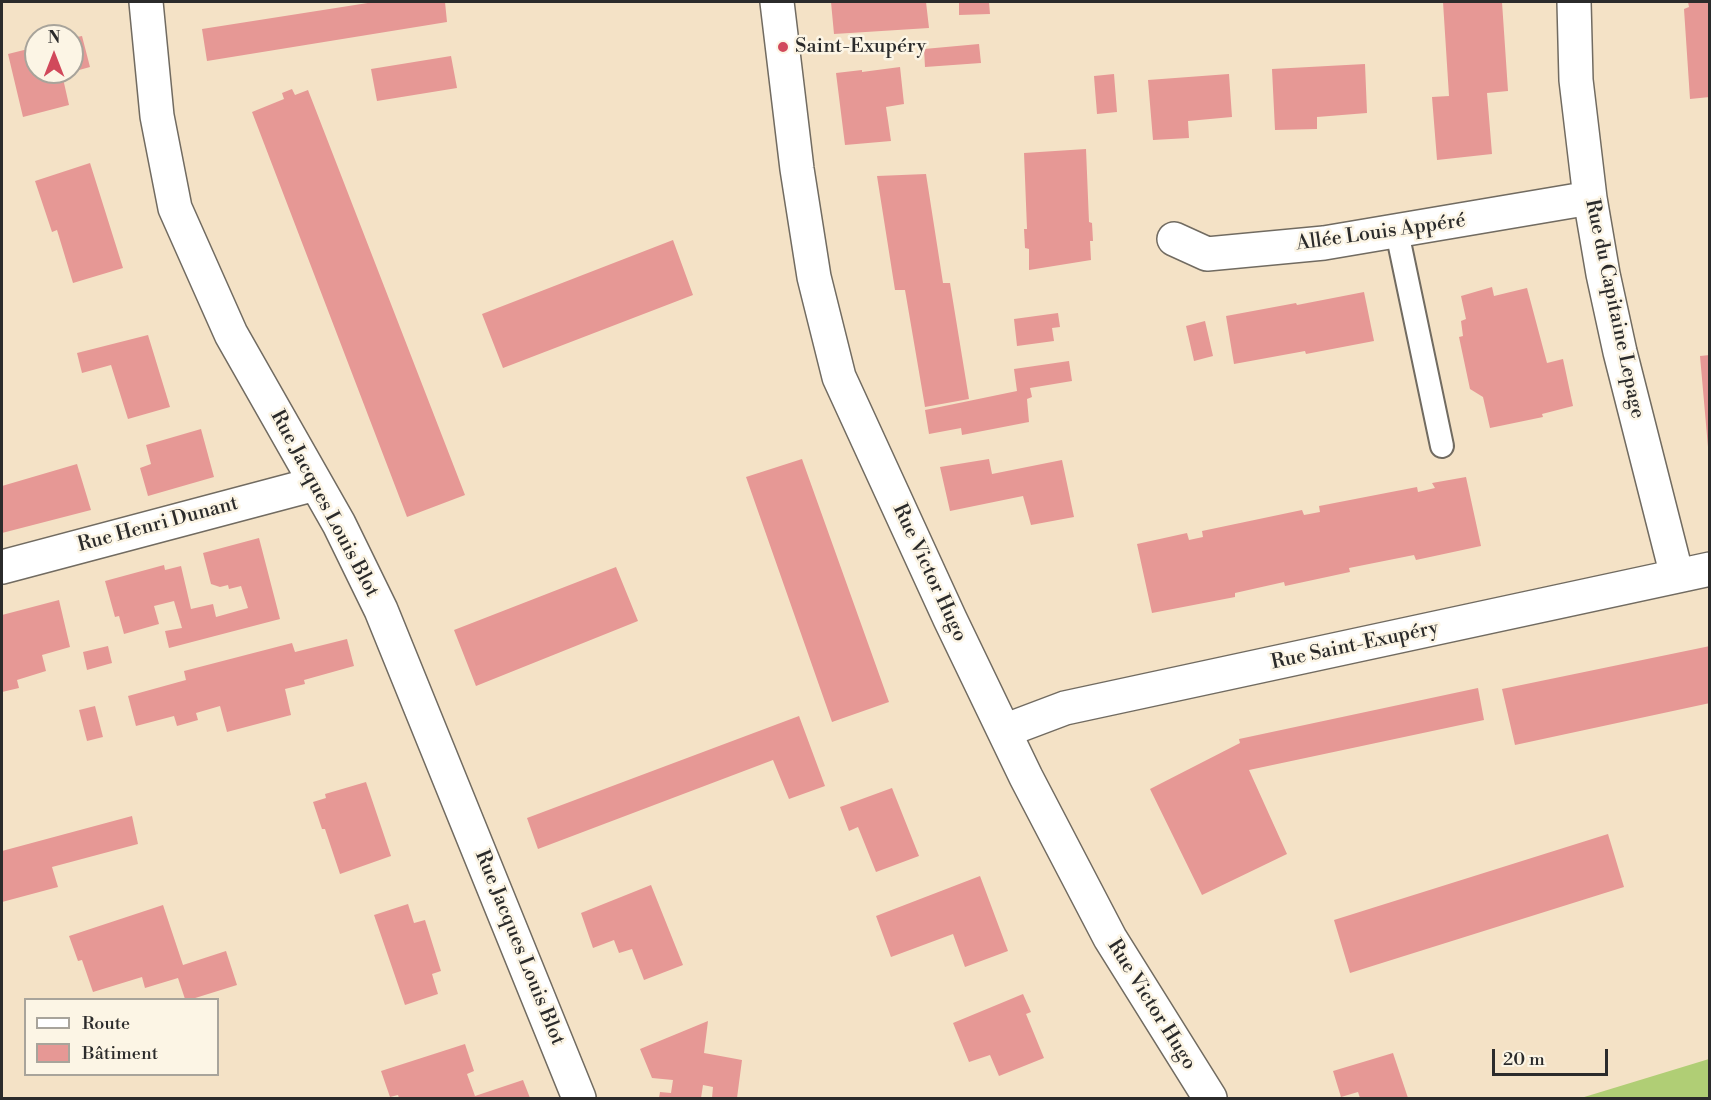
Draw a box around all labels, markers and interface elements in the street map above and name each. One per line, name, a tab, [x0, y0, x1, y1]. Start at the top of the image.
north arrow	[24, 24, 84, 84]
text: N	[48, 28, 60, 48]
place label: Saint-Exupéry	[795, 35, 926, 59]
marker: Saint-Exupéry	[776, 40, 790, 54]
street label: Rue du Capitaine Lepage	[1579, 197, 1649, 421]
street label: Allée Louis Appéré	[1295, 209, 1467, 257]
street label: Rue Jacques Louis Blot	[264, 406, 384, 602]
street label: Rue Henri Dunant	[75, 492, 241, 558]
street label: Rue Victor Hugo	[887, 500, 971, 646]
street label: Rue Saint-Exupéry	[1269, 617, 1441, 675]
street label: Rue Jacques Louis Blot	[469, 847, 569, 1049]
street label: Rue Victor Hugo	[1101, 935, 1201, 1075]
legend	[24, 998, 219, 1076]
text: Route	[82, 1012, 130, 1035]
scale bar	[1495, 1037, 1610, 1075]
text: Bâtiment	[82, 1042, 158, 1065]
text: 20 m	[1503, 1048, 1545, 1071]

